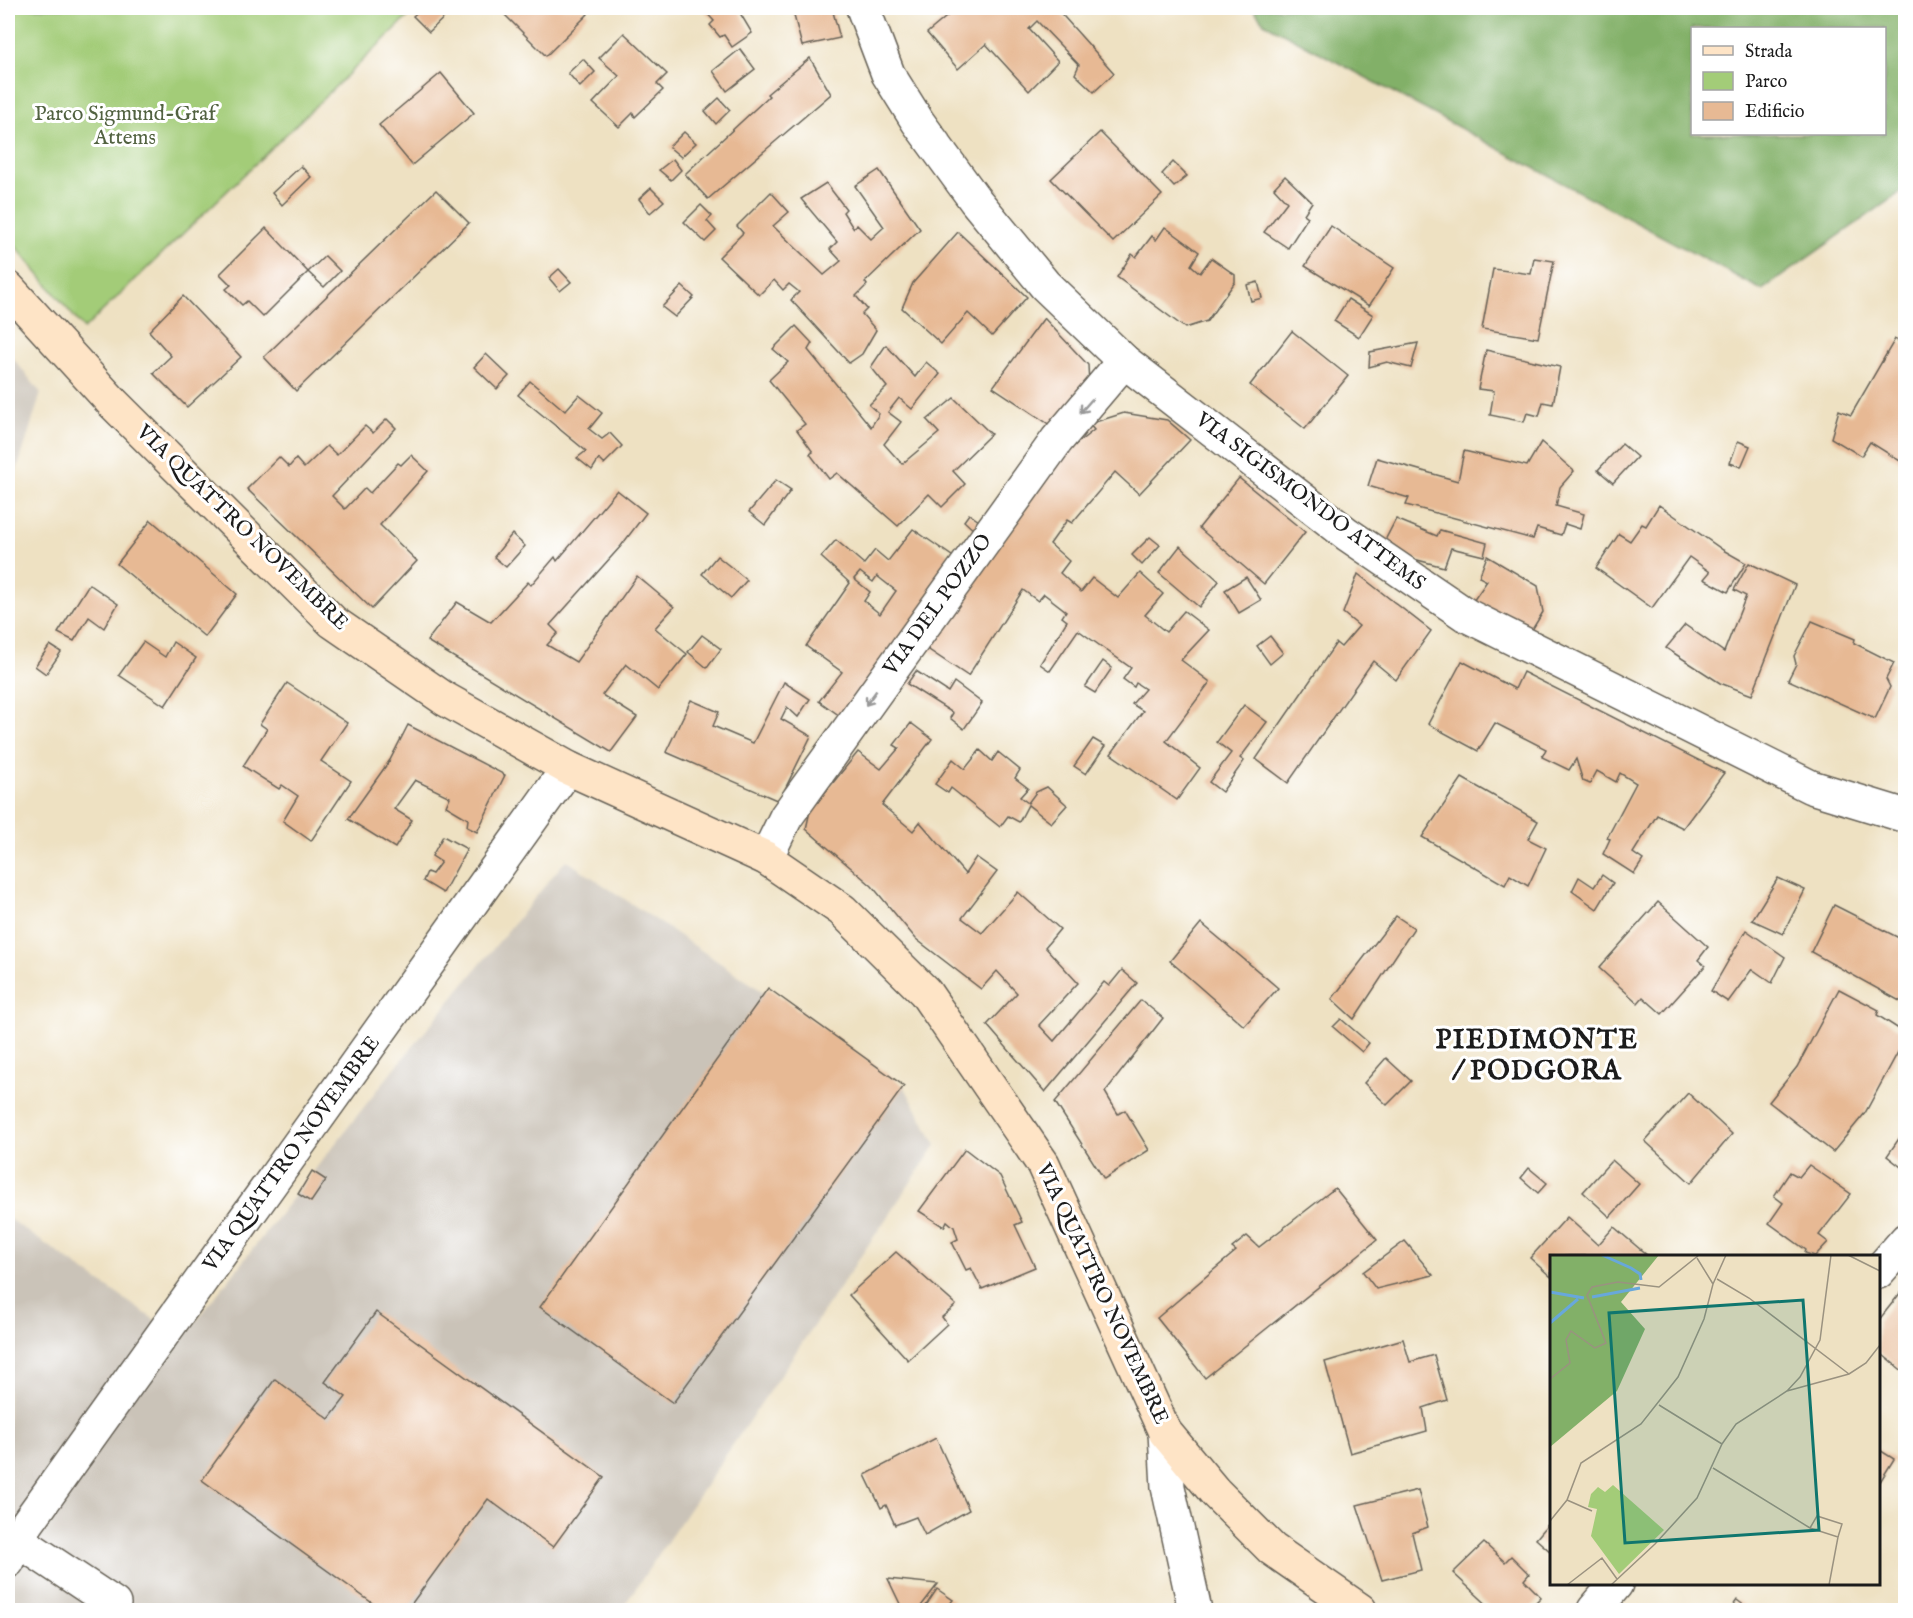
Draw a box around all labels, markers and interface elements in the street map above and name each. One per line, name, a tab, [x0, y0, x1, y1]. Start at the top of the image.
legend	[1691, 27, 1886, 135]
text: Strada	[1745, 41, 1792, 64]
text: Parco	[1745, 71, 1787, 94]
park label: Parco Sigmund-Graf Attems	[34, 101, 219, 152]
text: Edificio	[1745, 101, 1805, 124]
one-way arrow	[1079, 398, 1093, 413]
street label: VIA SIGISMONDO ATTEMS	[1189, 406, 1430, 597]
street label: VIA QUATTRO NOVEMBRE	[130, 419, 354, 637]
street label: VIA DEL POZZO	[877, 529, 998, 682]
one-way arrow	[865, 690, 878, 706]
district label: PIEDIMONTE / PODGORA	[1436, 1024, 1638, 1089]
street label: VIA QUATTRO NOVEMBRE	[197, 1031, 387, 1278]
street label: VIA QUATTRO NOVEMBRE	[1029, 1158, 1174, 1429]
inset map	[1550, 1255, 1880, 1585]

